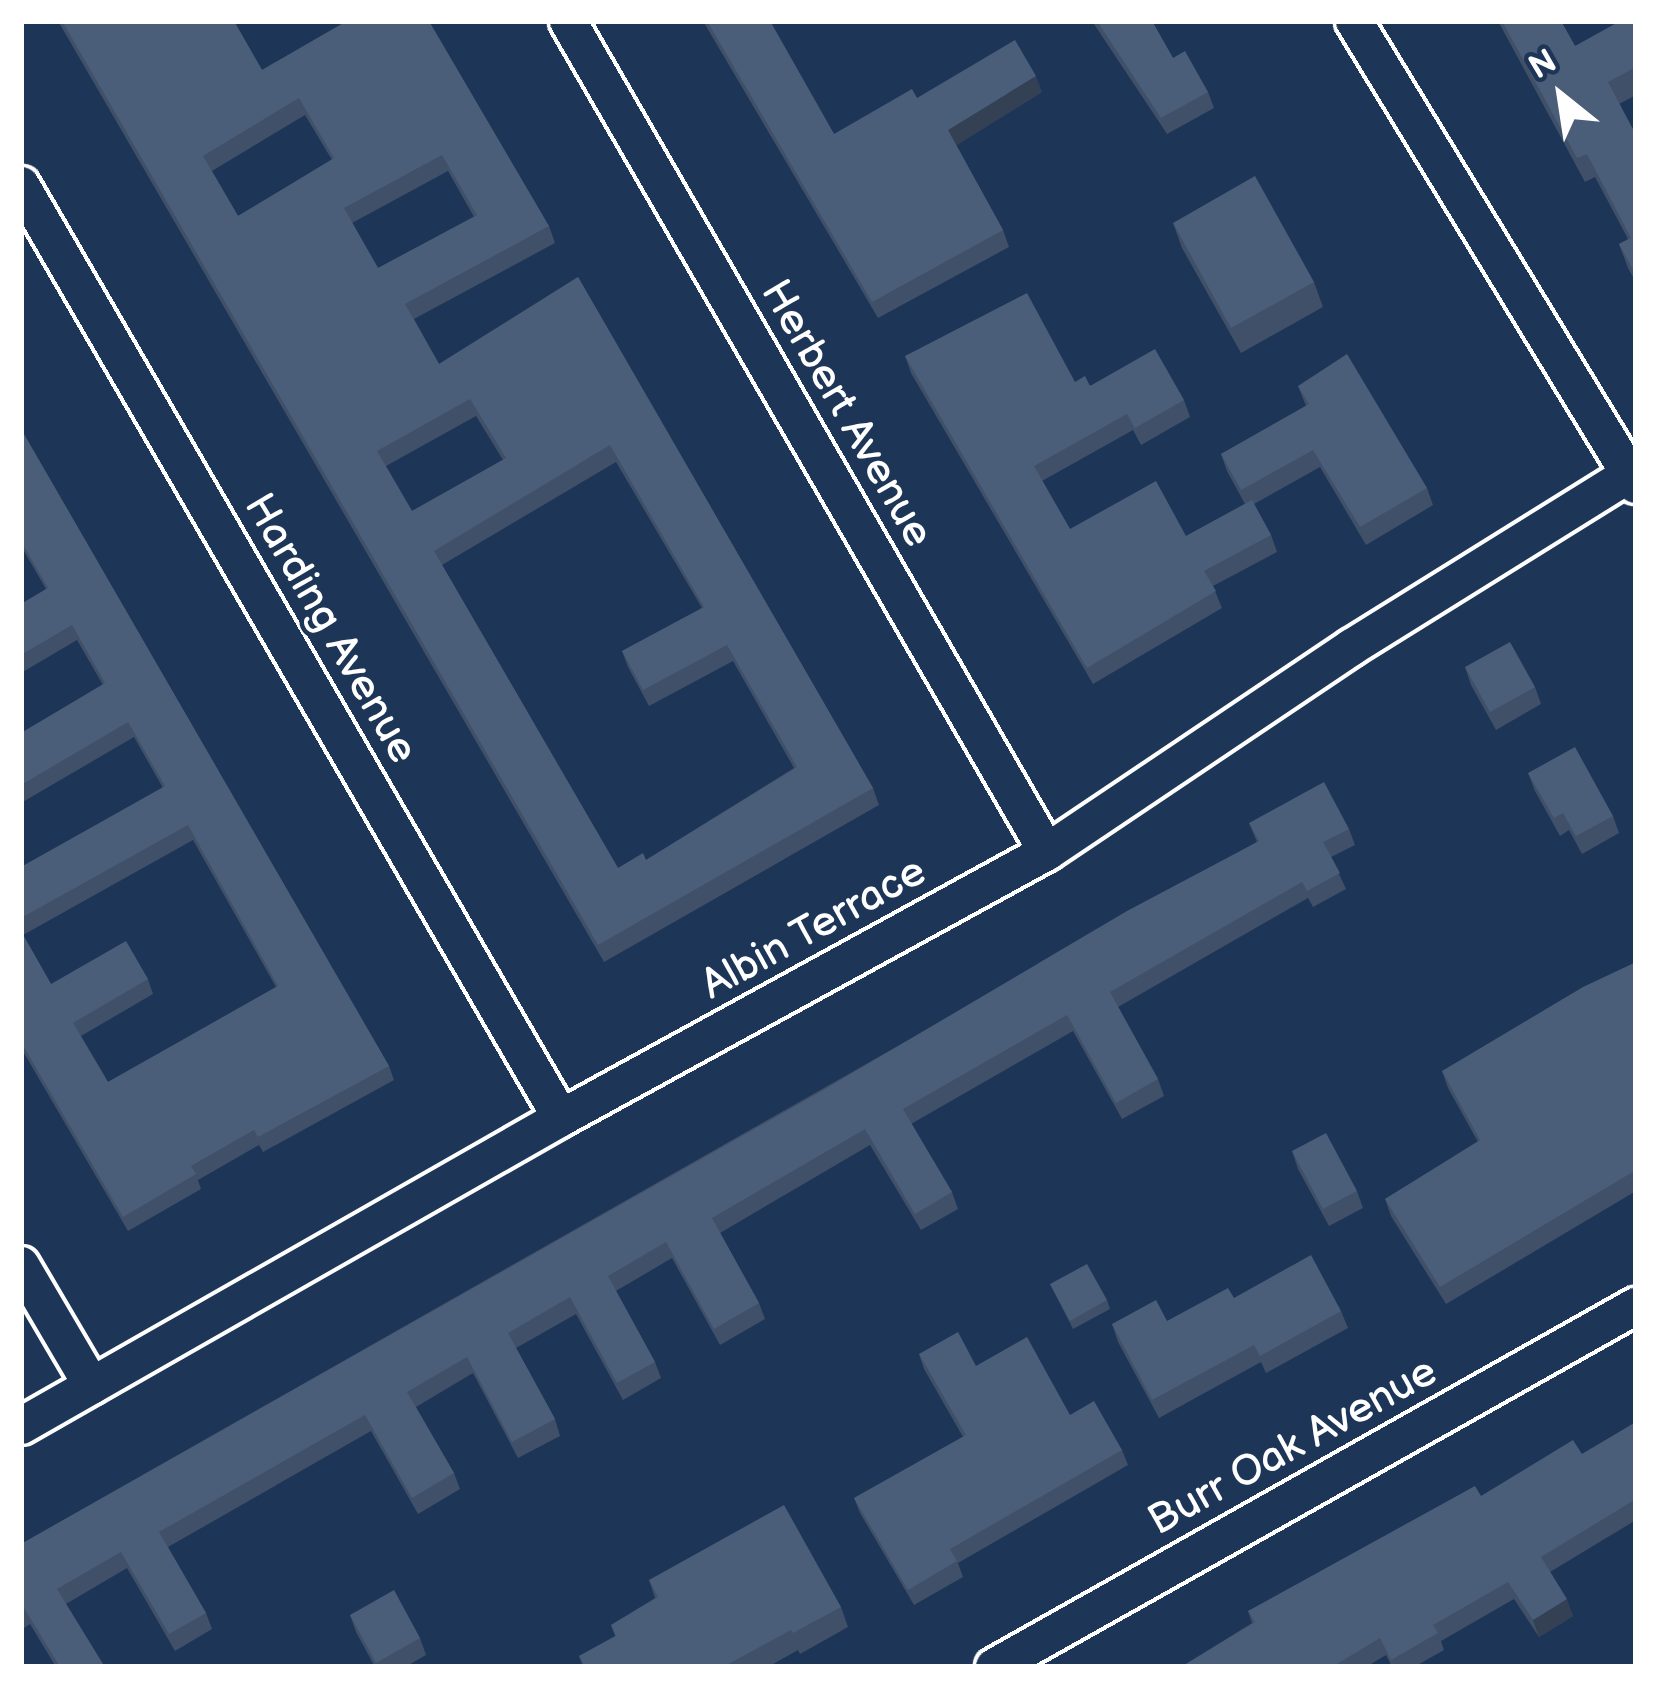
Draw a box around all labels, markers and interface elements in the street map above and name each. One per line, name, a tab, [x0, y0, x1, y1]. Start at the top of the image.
north arrow	[1501, 36, 1621, 156]
text: N	[1522, 41, 1564, 88]
street label: Herbert Avenue	[749, 271, 943, 557]
street label: Harding Avenue	[232, 485, 428, 773]
street label: Albin Terrace	[693, 846, 935, 1012]
street label: Burr Oak Avenue	[1140, 1347, 1446, 1547]

